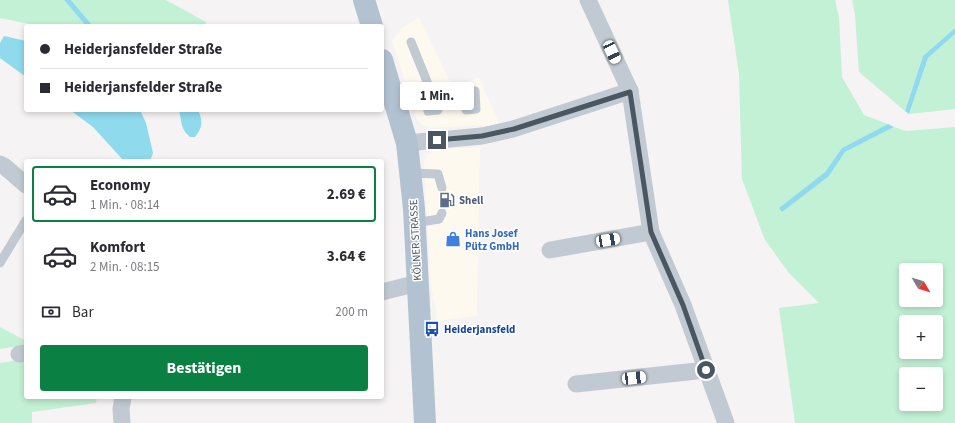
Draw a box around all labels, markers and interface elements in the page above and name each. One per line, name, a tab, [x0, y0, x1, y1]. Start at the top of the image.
text: Heiderjansfelder Straße	[64, 39, 222, 60]
car	[601, 39, 623, 65]
text: Heiderjansfelder Straße	[64, 77, 222, 98]
callout: 1 Min.	[400, 82, 474, 110]
text: 1 Min.	[420, 87, 454, 105]
route end	[428, 131, 446, 149]
text: Economy	[90, 175, 151, 196]
icon: car	[42, 176, 78, 212]
text: 2.69 €	[327, 184, 366, 205]
fuel station icon: Shell	[438, 191, 456, 209]
place label: Shell	[459, 193, 484, 208]
text: 1 Min. · 08:14	[90, 196, 160, 214]
street label: KÖLNER STRASSE	[406, 199, 425, 281]
place label: Hans Josef Pütz GmbH	[465, 226, 519, 254]
shop icon: Hans Josef Pütz GmbH	[444, 230, 462, 248]
car	[595, 232, 621, 248]
text: Komfort	[90, 237, 145, 258]
icon: car	[42, 238, 78, 274]
text: 3.64 €	[327, 246, 366, 267]
text: 2 Min. · 08:15	[90, 258, 160, 276]
north arrow	[899, 263, 943, 307]
map controls	[899, 263, 943, 411]
icon: cash	[40, 301, 62, 323]
text: Bar	[72, 302, 94, 323]
text: 200 m	[335, 303, 368, 321]
button: +	[899, 315, 943, 359]
bus stop icon: Heiderjansfeld	[423, 320, 441, 338]
place label: Heiderjansfeld	[444, 322, 515, 337]
button: Bestätigen	[40, 345, 368, 391]
route start	[697, 361, 715, 379]
button: −	[899, 367, 943, 411]
car	[621, 371, 647, 385]

